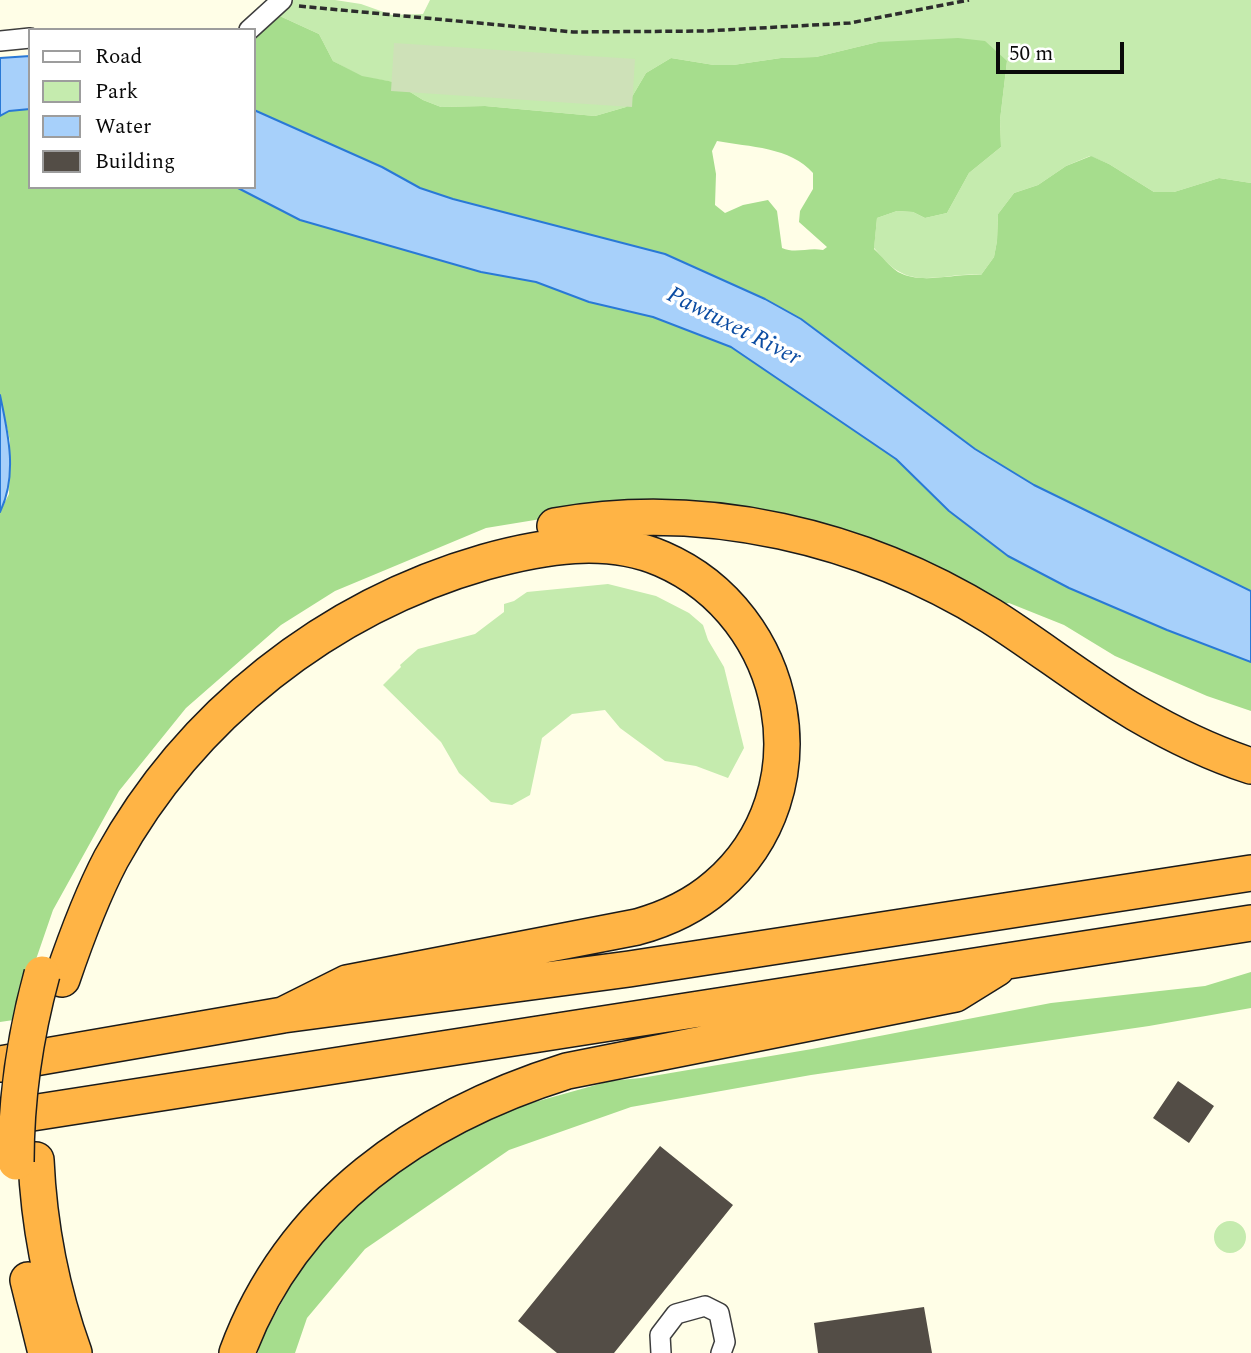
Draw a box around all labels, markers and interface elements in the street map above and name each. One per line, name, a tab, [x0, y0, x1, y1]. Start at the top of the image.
legend	[28, 28, 256, 189]
scale bar	[999, 28, 1127, 72]
text: 50 m	[1009, 38, 1053, 70]
text: Road	[95, 41, 142, 73]
text: Park	[95, 76, 138, 108]
text: Water	[95, 111, 151, 143]
text: Building	[95, 146, 175, 178]
water label: Pawtuxet River	[661, 282, 805, 374]

